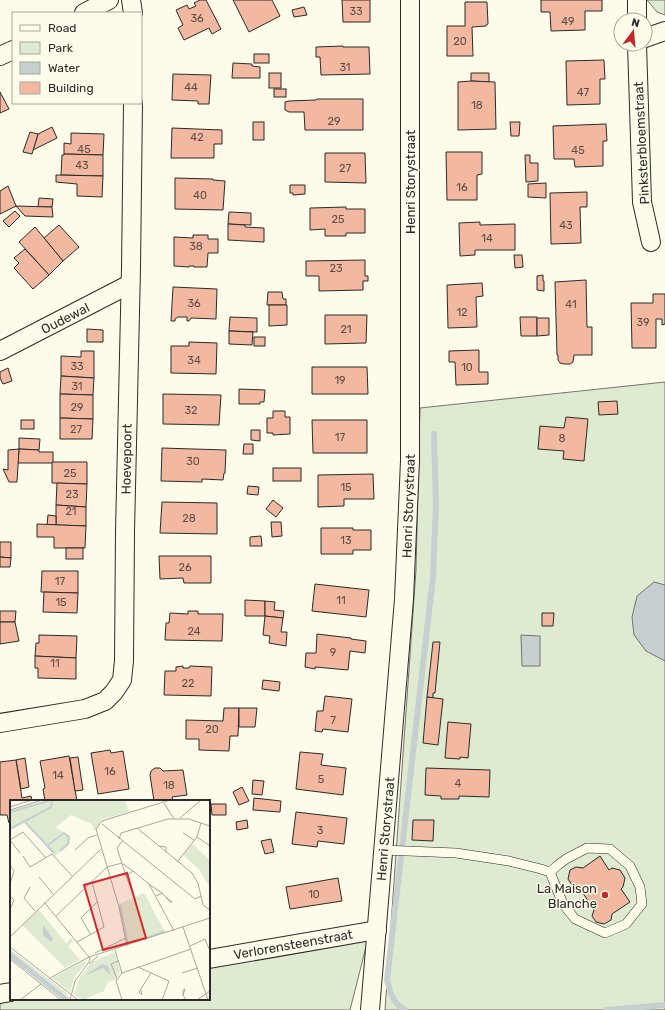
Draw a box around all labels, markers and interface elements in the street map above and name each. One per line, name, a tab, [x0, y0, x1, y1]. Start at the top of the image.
house number: 33	[349, 5, 363, 18]
legend	[12, 12, 142, 104]
house number: 36	[190, 12, 204, 25]
north arrow	[613, 12, 653, 52]
house number: 49	[561, 15, 575, 28]
text: N	[630, 16, 641, 30]
text: Road	[48, 21, 76, 35]
house number: 20	[453, 35, 467, 48]
text: Park	[48, 41, 74, 55]
text: Water	[48, 61, 80, 75]
house number: 31	[339, 61, 351, 74]
text: Building	[48, 81, 94, 95]
house number: 44	[184, 81, 198, 94]
street label: Pinksterbloemstraat	[631, 81, 652, 205]
house number: 47	[577, 86, 589, 99]
house number: 18	[471, 99, 483, 112]
house number: 29	[328, 115, 340, 128]
street label: Henri Storystraat	[403, 130, 418, 234]
house number: 42	[190, 131, 204, 144]
house number: 45	[77, 143, 91, 156]
house number: 45	[571, 144, 585, 157]
house number: 43	[75, 159, 89, 172]
house number: 27	[339, 162, 351, 175]
house number: 16	[456, 181, 468, 194]
house number: 40	[193, 189, 207, 202]
house number: 25	[332, 213, 345, 226]
house number: 43	[559, 219, 573, 232]
house number: 14	[481, 232, 493, 245]
house number: 38	[189, 240, 203, 253]
house number: 23	[329, 262, 343, 275]
house number: 36	[187, 297, 201, 310]
house number: 41	[565, 298, 577, 311]
street label: Oudewal	[39, 300, 92, 337]
house number: 12	[456, 306, 468, 319]
house number: 39	[636, 316, 650, 329]
house number: 21	[340, 323, 352, 336]
house number: 34	[187, 354, 201, 367]
house number: 33	[70, 360, 84, 373]
house number: 10	[461, 361, 473, 374]
house number: 19	[334, 374, 346, 387]
house number: 31	[71, 380, 83, 393]
house number: 29	[71, 401, 83, 414]
house number: 32	[184, 404, 198, 417]
house number: 27	[70, 423, 82, 436]
street label: Hoevepoort	[118, 424, 135, 495]
house number: 17	[335, 431, 346, 444]
house number: 8	[559, 432, 566, 445]
street label: Henri Storystraat	[399, 454, 418, 558]
house number: 30	[186, 455, 200, 468]
house number: 25	[64, 467, 77, 480]
house number: 15	[340, 481, 352, 494]
house number: 23	[65, 488, 79, 501]
house number: 21	[65, 505, 77, 518]
house number: 28	[182, 512, 196, 525]
house number: 13	[340, 534, 352, 547]
house number: 26	[178, 561, 192, 574]
house number: 17	[55, 575, 66, 588]
house number: 11	[336, 594, 346, 607]
house number: 15	[55, 596, 67, 609]
house number: 24	[187, 625, 201, 638]
house number: 9	[330, 646, 336, 659]
house number: 11	[50, 657, 60, 670]
house number: 22	[182, 677, 194, 690]
house number: 7	[330, 714, 336, 727]
house number: 20	[205, 723, 219, 736]
house number: 16	[104, 765, 116, 778]
house number: 14	[52, 769, 64, 782]
house number: 5	[318, 773, 325, 786]
street label: Henri Storystraat	[373, 777, 398, 882]
house number: 4	[455, 777, 462, 790]
house number: 18	[163, 779, 175, 792]
inset map	[10, 800, 210, 1000]
house number: 3	[317, 824, 324, 837]
place label: La Maison Blanche	[537, 881, 597, 911]
house number: 10	[308, 888, 320, 901]
marker: La Maison Blanche	[600, 890, 610, 900]
street label: Verlorensteenstraat	[232, 927, 354, 962]

